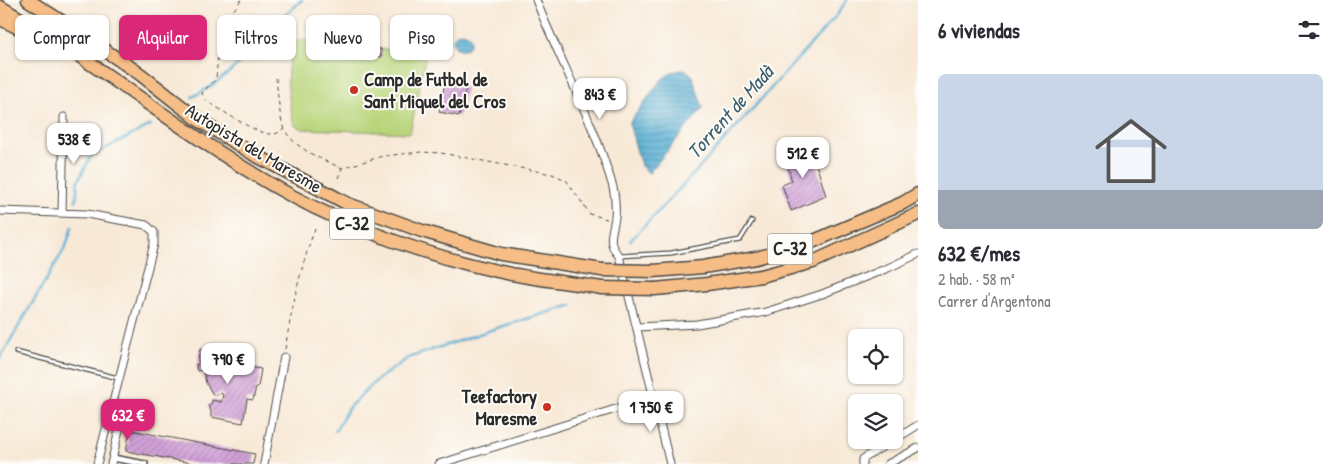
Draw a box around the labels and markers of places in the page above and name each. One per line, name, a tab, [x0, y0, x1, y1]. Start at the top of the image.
place label: Camp de Futbol de Sant Miquel del Cros	[364, 66, 506, 115]
pin: 843 €	[565, 78, 635, 120]
marker: Camp de Futbol de Sant Miquel del Cros	[348, 84, 360, 96]
pin: 538 €	[39, 122, 109, 165]
pin: 512 €	[768, 136, 838, 179]
pin: 790 €	[193, 342, 263, 385]
place label: Teefactory Maresme	[461, 383, 537, 431]
pin: 1 750 €	[605, 390, 697, 433]
pin: 632 €	[93, 398, 163, 441]
marker: Teefactory Maresme	[541, 401, 553, 413]

